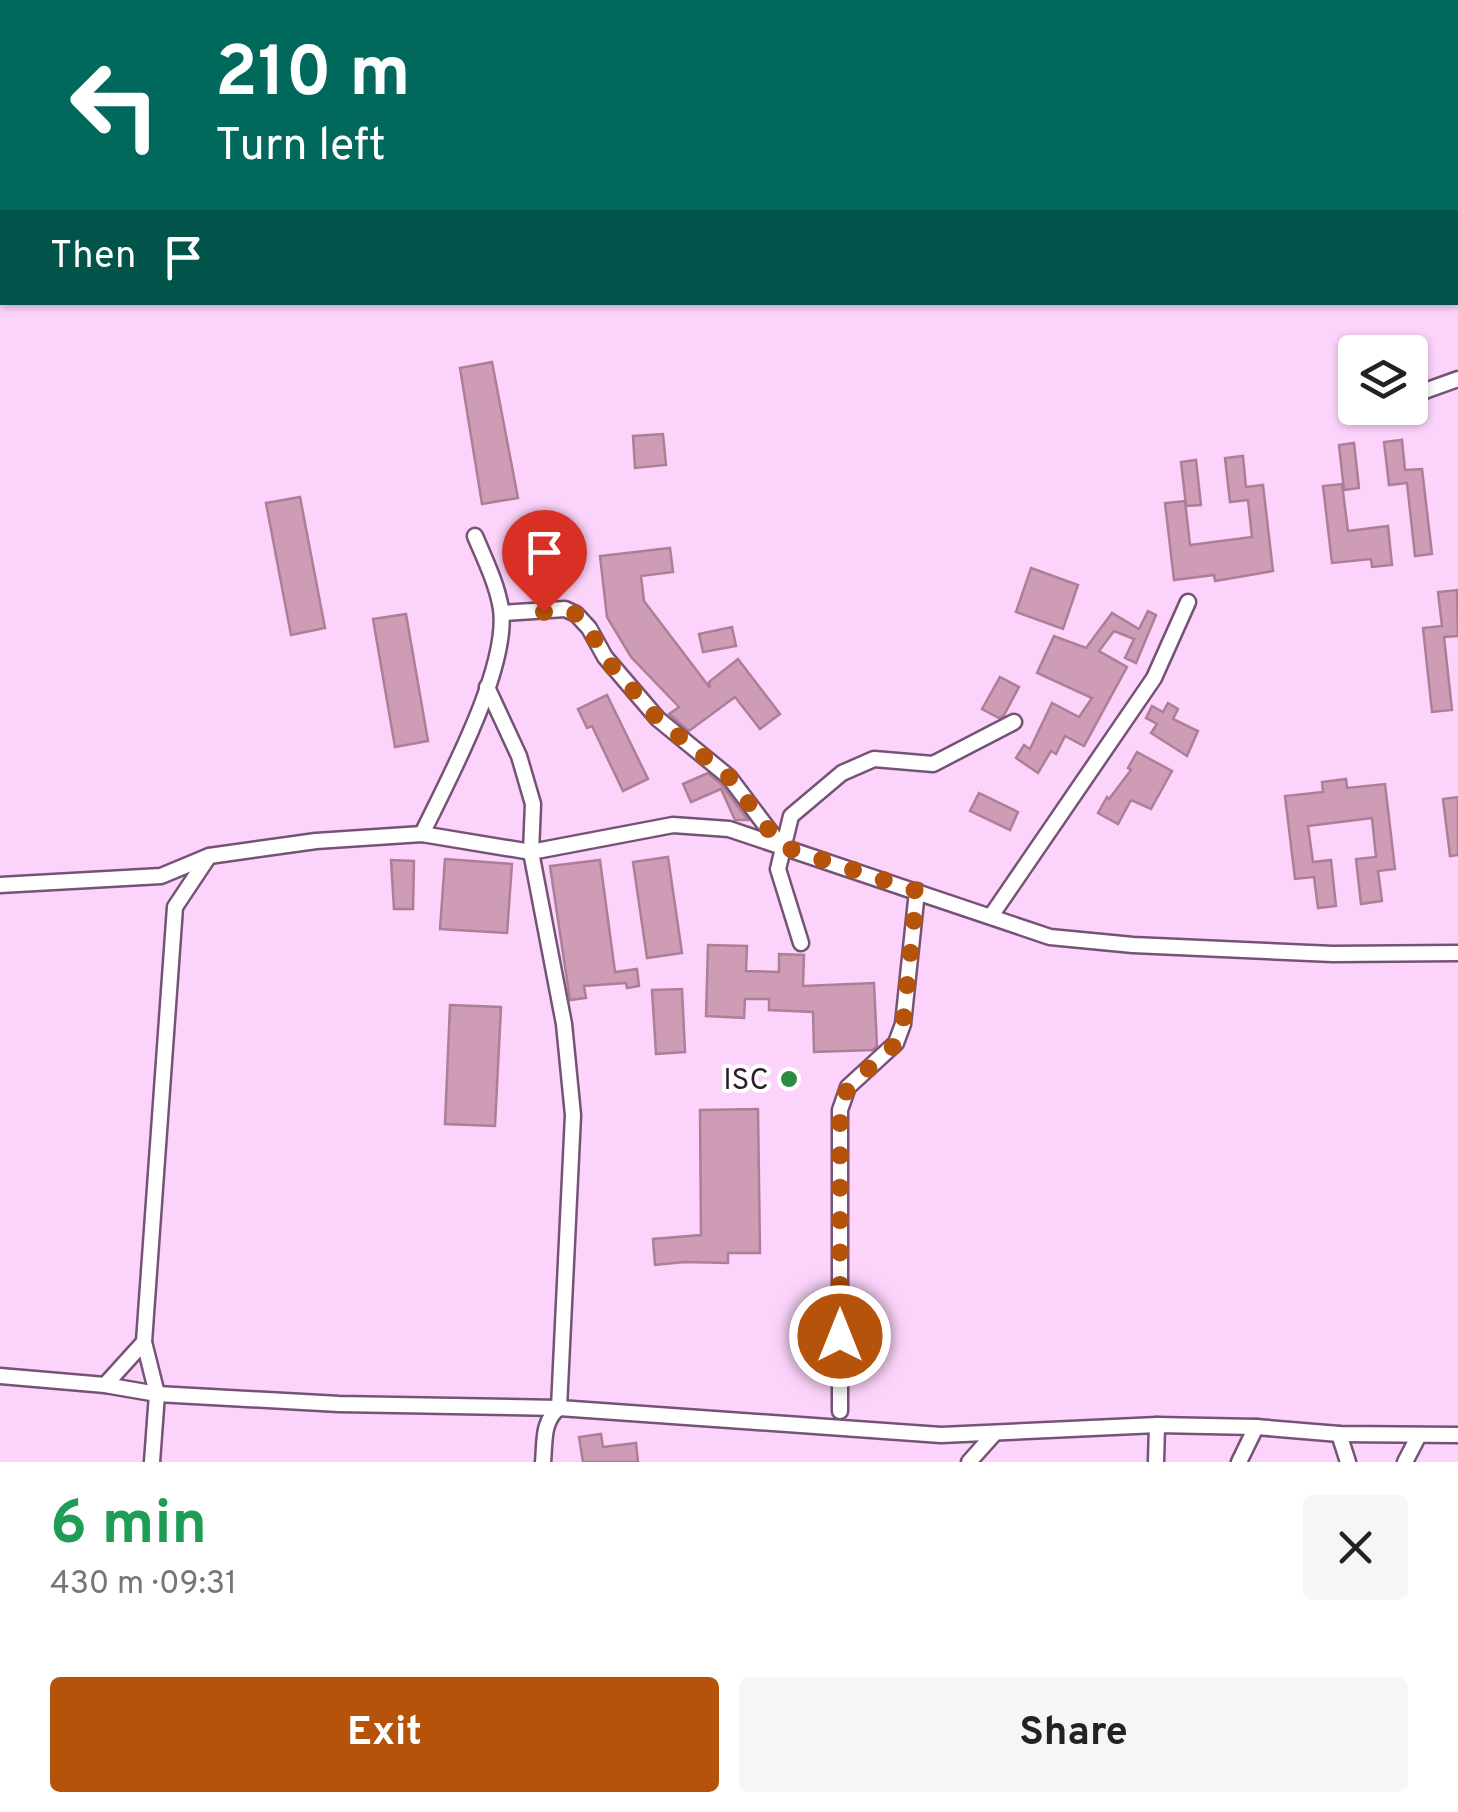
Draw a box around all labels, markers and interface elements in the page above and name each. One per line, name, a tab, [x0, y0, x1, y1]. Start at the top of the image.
text: 210 m	[215, 32, 411, 121]
icon: left	[50, 40, 180, 170]
text: Turn left	[215, 119, 386, 176]
icon: arrive	[156, 230, 211, 285]
text: Then	[50, 233, 136, 282]
map controls	[1338, 335, 1428, 425]
button: layers	[1338, 335, 1428, 425]
pin	[502, 510, 587, 613]
icon: arrive	[517, 525, 572, 580]
place label: ISC	[723, 1063, 769, 1100]
marker: ISC	[778, 1068, 800, 1090]
position arrow	[788, 1284, 892, 1388]
text: 6 min	[50, 1489, 207, 1565]
button: close	[1303, 1495, 1408, 1600]
text: 430 m · 09:31	[50, 1565, 237, 1605]
button: Exit	[50, 1677, 719, 1792]
button: Share	[739, 1677, 1408, 1792]

